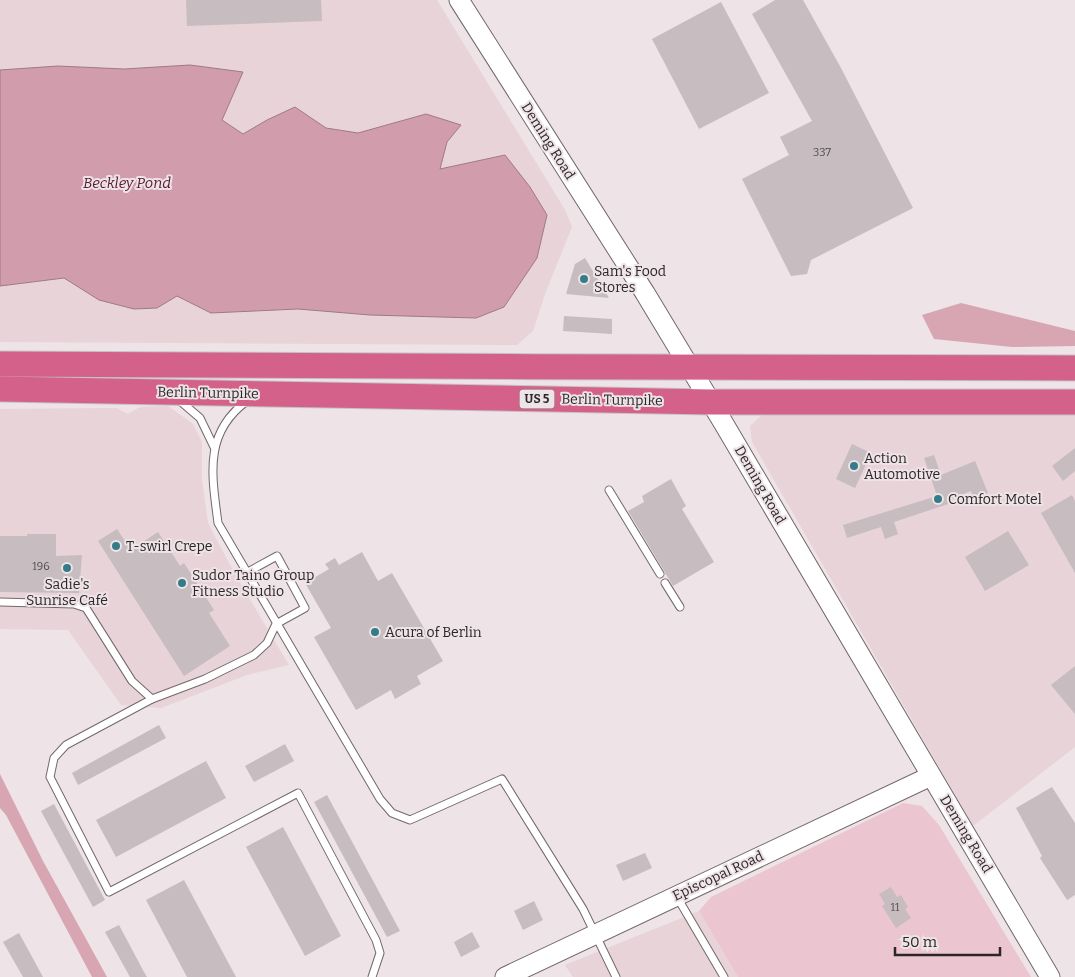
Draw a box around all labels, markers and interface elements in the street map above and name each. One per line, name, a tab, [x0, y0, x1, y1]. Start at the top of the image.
street label: Deming Road	[518, 99, 578, 183]
house number: 337	[813, 146, 831, 159]
water label: Beckley Pond	[83, 174, 171, 192]
place label: Sam's Food Stores	[594, 263, 666, 296]
marker: Sam's Food Stores	[578, 273, 590, 285]
street label: Berlin Turnpike	[157, 384, 259, 402]
road number: US 5	[520, 389, 554, 408]
street label: Berlin Turnpike	[561, 391, 663, 409]
street label: Deming Road	[731, 443, 789, 527]
place label: Action Automotive	[864, 450, 940, 483]
marker: Action Automotive	[848, 460, 860, 472]
place label: Comfort Motel	[948, 491, 1042, 508]
marker: Comfort Motel	[932, 493, 944, 505]
place label: T-swirl Crepe	[126, 538, 212, 555]
marker: T-swirl Crepe	[110, 540, 122, 552]
house number: 196	[32, 560, 50, 573]
marker: Sadie's Sunrise Café	[61, 562, 73, 574]
place label: Sudor Taino Group Fitness Studio	[192, 567, 314, 600]
place label: Sadie's Sunrise Café	[26, 576, 108, 609]
marker: Sudor Taino Group Fitness Studio	[176, 577, 188, 589]
place label: Acura of Berlin	[385, 624, 482, 641]
marker: Acura of Berlin	[369, 626, 381, 638]
street label: Deming Road	[936, 792, 996, 876]
street label: Episcopal Road	[670, 847, 766, 905]
house number: 11	[891, 901, 900, 914]
scale bar	[895, 924, 1000, 956]
text: 50 m	[902, 933, 938, 951]

